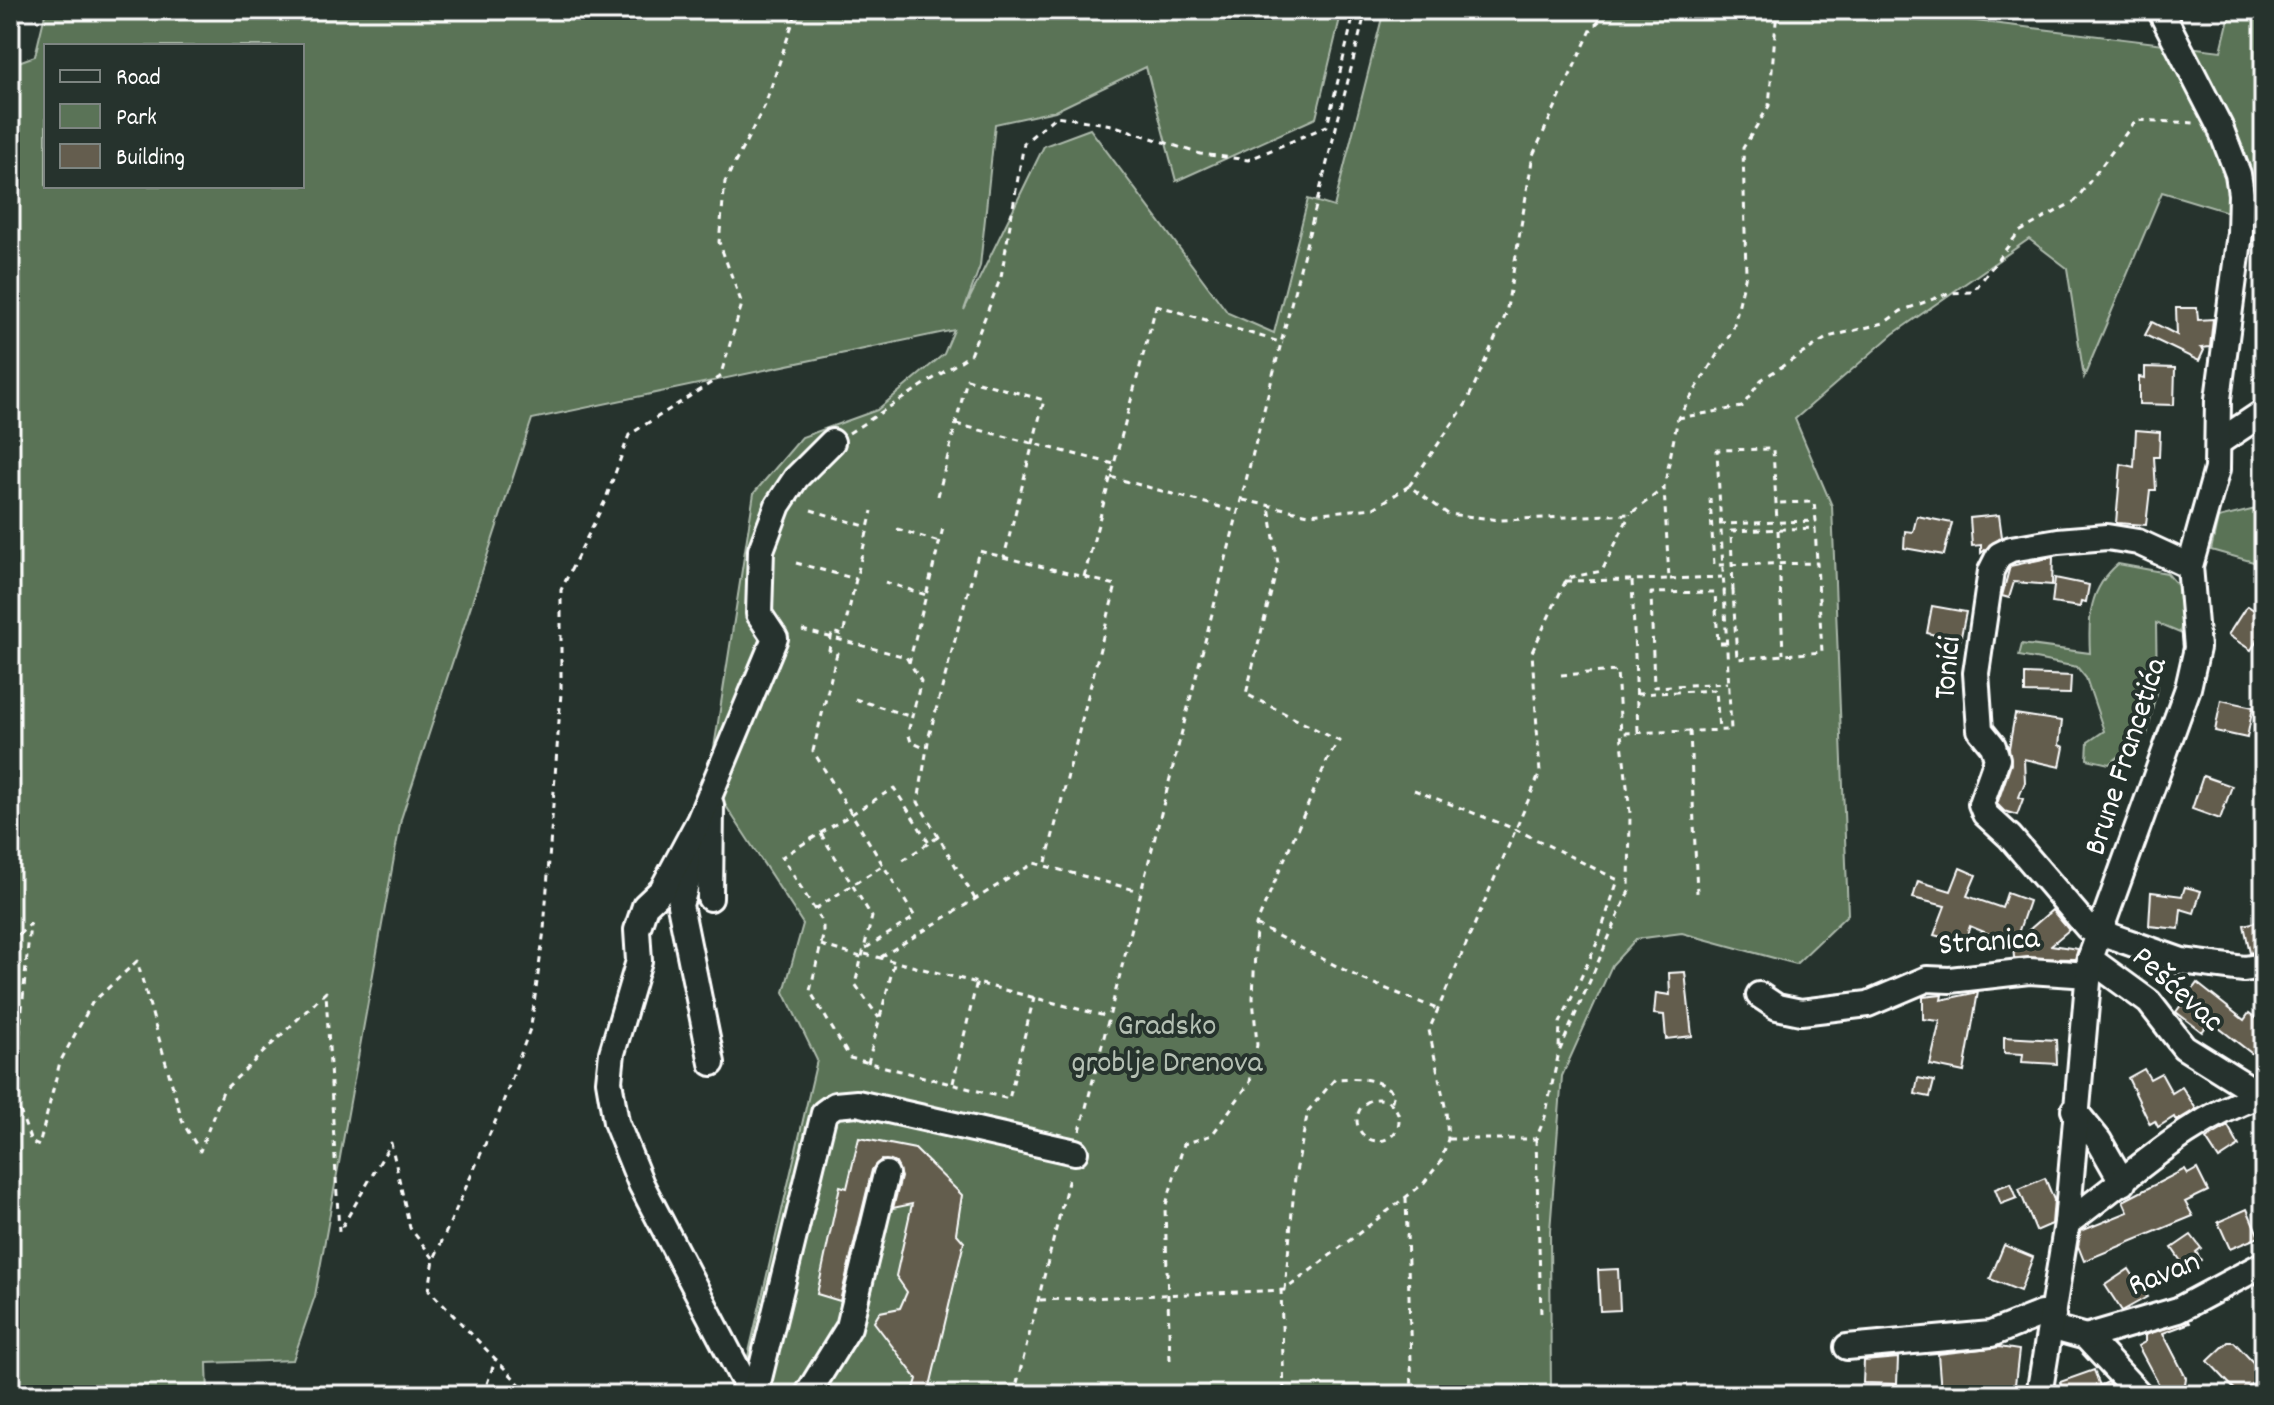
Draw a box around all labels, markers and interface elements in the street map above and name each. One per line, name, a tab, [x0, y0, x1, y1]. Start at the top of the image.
legend	[44, 44, 304, 188]
text: Road	[116, 62, 161, 96]
text: Park	[116, 102, 157, 136]
text: Building	[116, 142, 185, 176]
street label: Tonići	[1924, 634, 1976, 702]
street label: Brune Francetića	[2074, 651, 2182, 862]
street label: Stranica	[1937, 917, 2042, 970]
street label: Pešćevac	[2120, 937, 2232, 1045]
park label: Gradsko groblje Drenova	[1071, 1005, 1264, 1088]
street label: Ravan	[2122, 1241, 2208, 1311]

